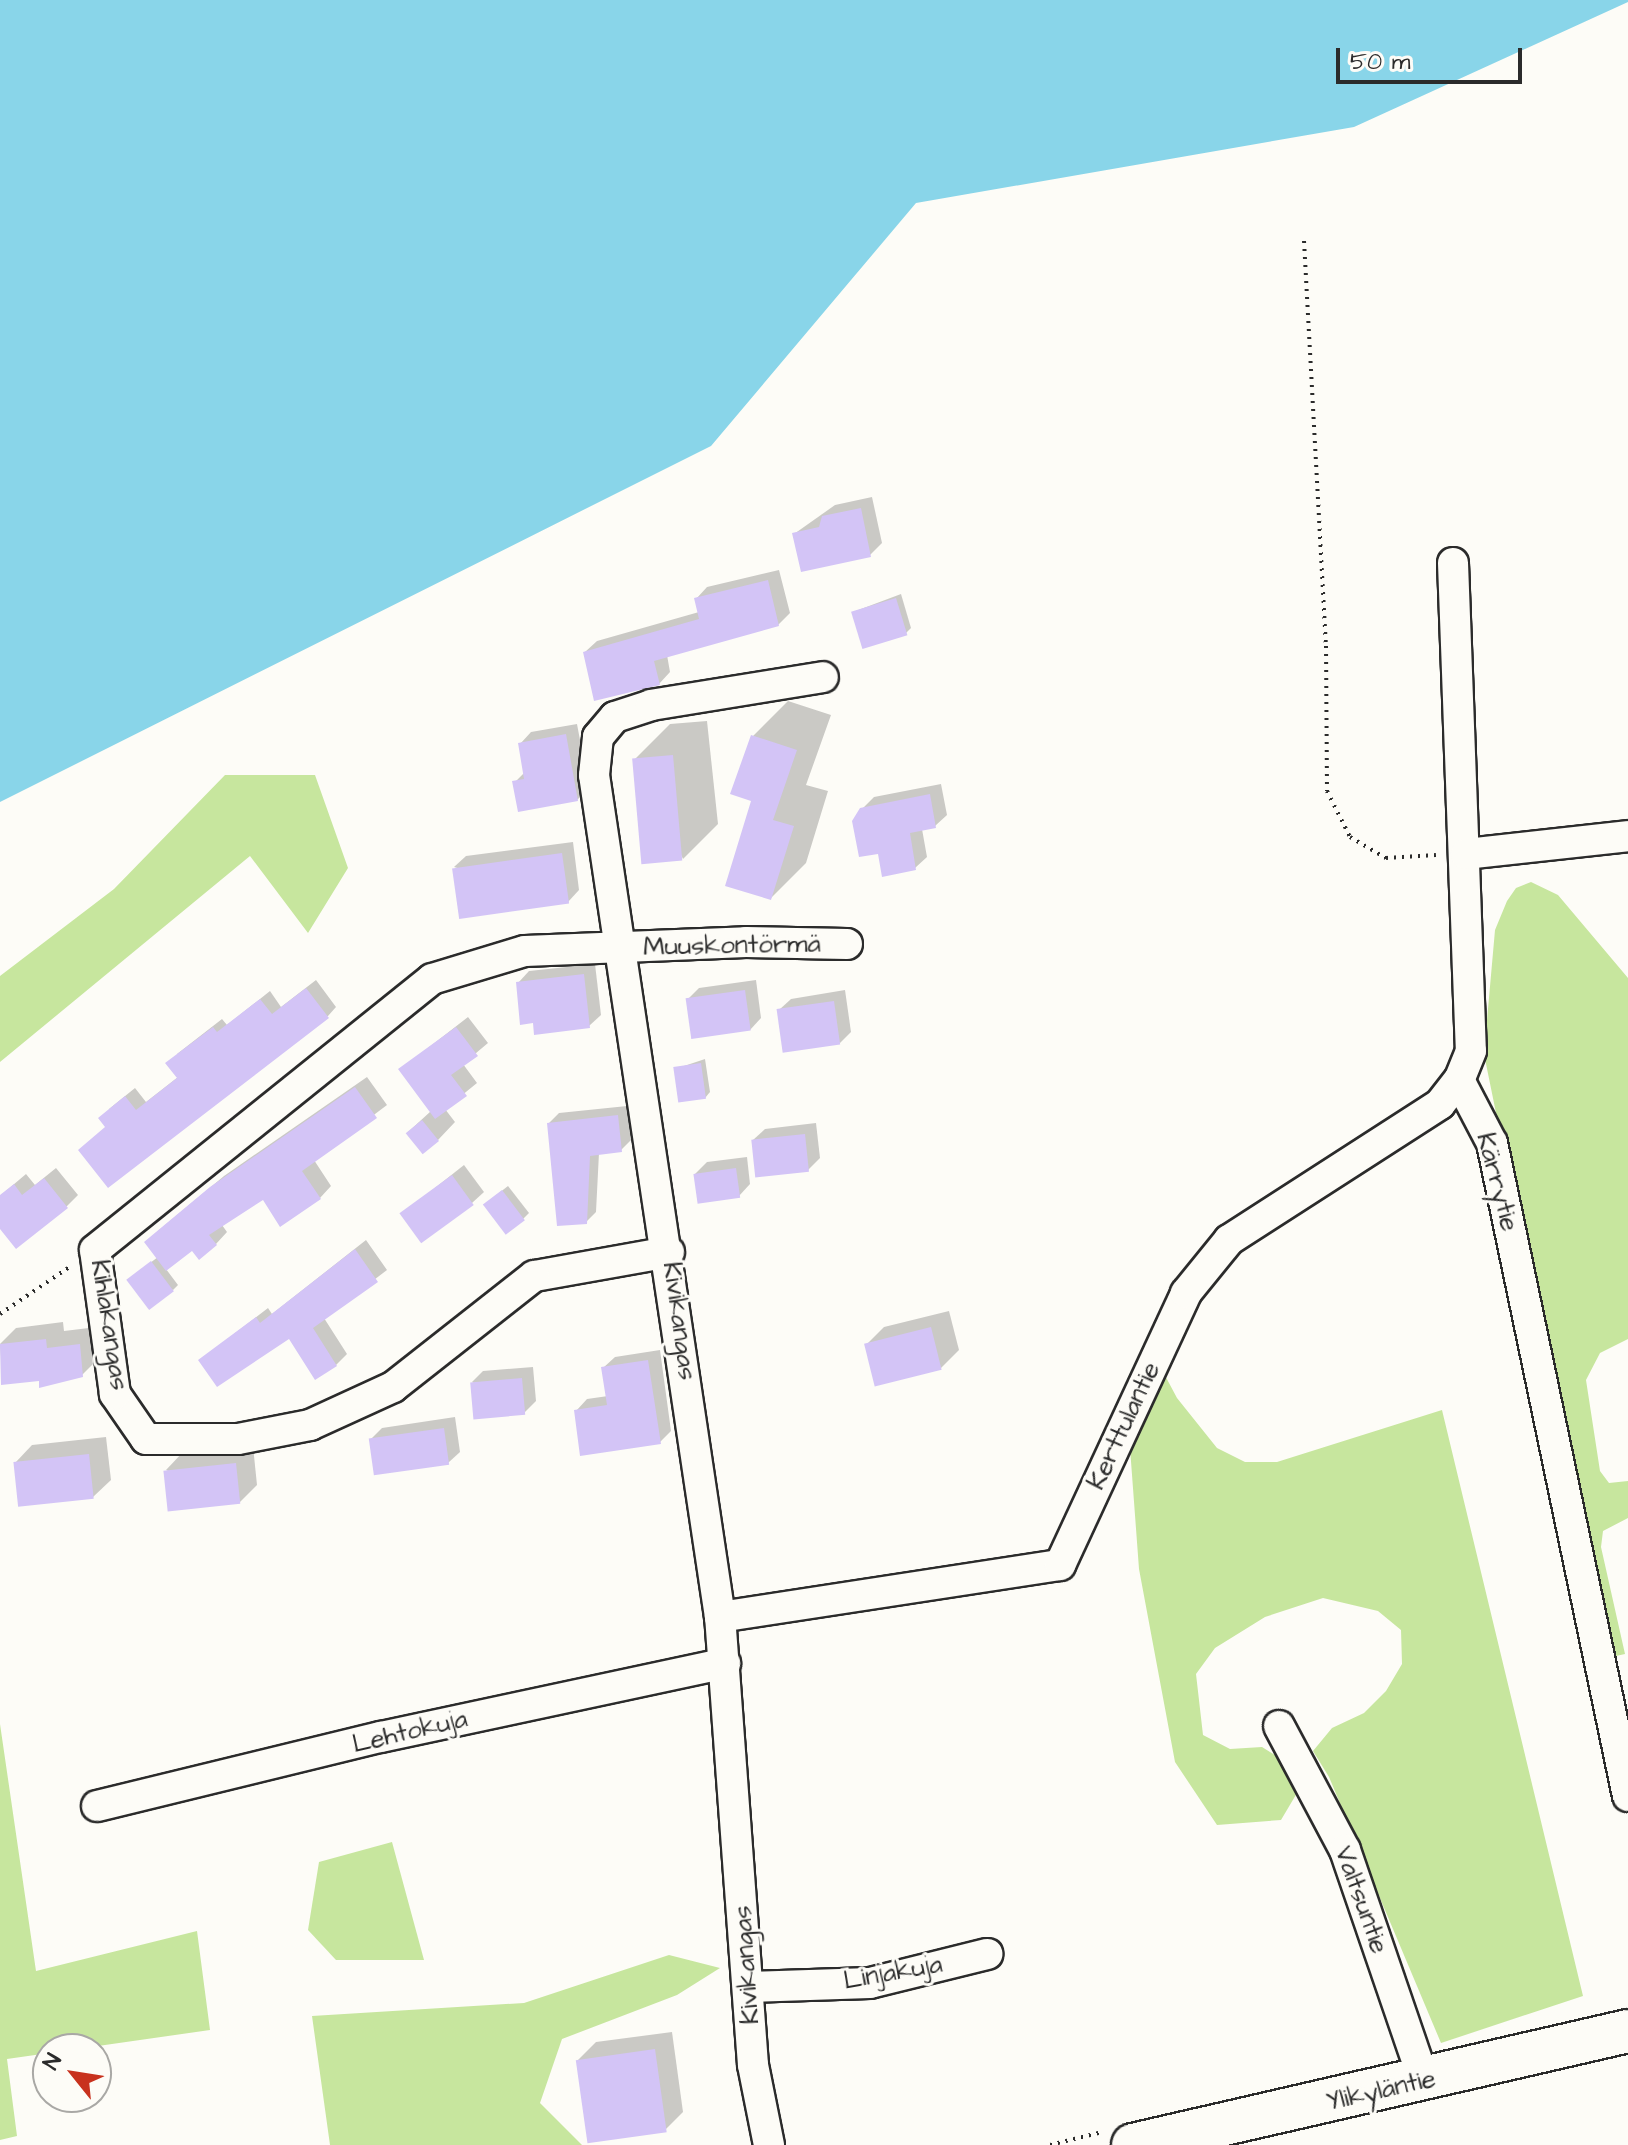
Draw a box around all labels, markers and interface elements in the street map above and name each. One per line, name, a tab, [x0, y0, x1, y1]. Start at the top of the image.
scale bar	[1340, 32, 1526, 82]
text: 50 m	[1350, 45, 1410, 79]
street label: Muuskontörmä	[643, 929, 821, 963]
street label: Kärrytie	[1469, 1129, 1525, 1235]
street label: Kihlakangas	[83, 1257, 135, 1393]
street label: Kivikangas	[655, 1260, 703, 1382]
street label: Kerttulantie	[1081, 1357, 1167, 1495]
street label: Lehtokuja	[349, 1704, 471, 1760]
street label: Valtsuntie	[1327, 1842, 1395, 1958]
street label: Kivikangas	[727, 1905, 767, 2025]
street label: Linjakuja	[841, 1949, 945, 1997]
north arrow	[32, 2033, 112, 2113]
text: N	[36, 2048, 69, 2075]
street label: Ylikyläntie	[1323, 2063, 1439, 2119]

